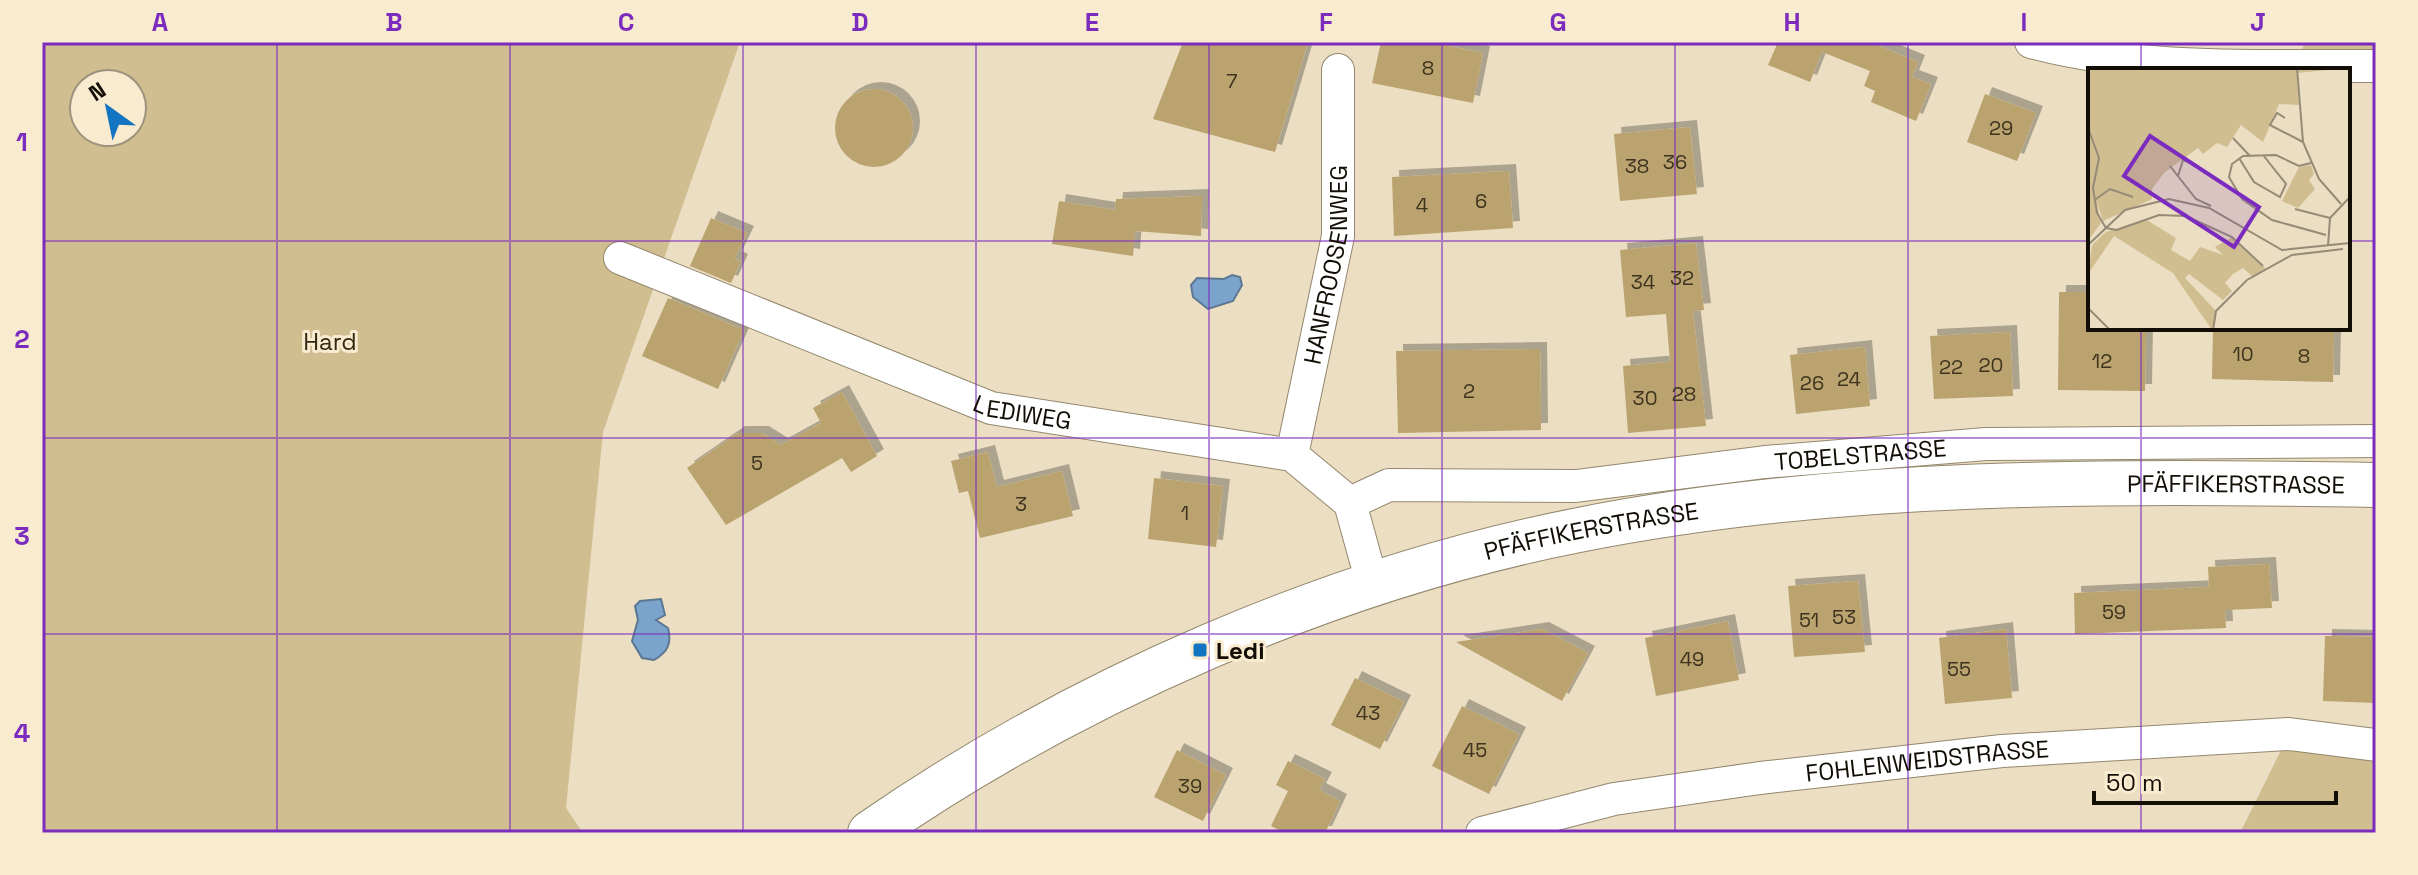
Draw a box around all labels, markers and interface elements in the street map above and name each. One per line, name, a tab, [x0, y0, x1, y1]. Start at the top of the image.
text: A	[152, 5, 169, 39]
text: B	[385, 5, 403, 39]
text: C	[618, 5, 634, 39]
text: D	[851, 5, 869, 39]
text: E	[1085, 5, 1099, 39]
text: F	[1319, 5, 1333, 39]
text: G	[1549, 5, 1567, 39]
text: H	[1783, 5, 1801, 39]
text: I	[2021, 5, 2027, 39]
text: J	[2250, 5, 2266, 39]
house number: 8	[1422, 55, 1434, 81]
north arrow	[68, 68, 148, 148]
house number: 7	[1226, 68, 1238, 94]
inset map	[2088, 68, 2350, 330]
text: N	[83, 75, 111, 107]
house number: 29	[1989, 115, 2013, 141]
text: 1	[16, 125, 28, 159]
house number: 36	[1663, 149, 1687, 175]
house number: 38	[1625, 153, 1649, 179]
street label: HANFROOSENWEG	[1296, 165, 1354, 367]
house number: 6	[1475, 188, 1487, 214]
house number: 4	[1416, 192, 1428, 218]
house number: 32	[1670, 265, 1694, 291]
house number: 34	[1631, 269, 1655, 295]
text: 2	[14, 322, 30, 356]
park label: Hard	[303, 326, 357, 357]
house number: 10	[2232, 341, 2254, 367]
house number: 8	[2298, 343, 2310, 369]
house number: 12	[2092, 348, 2112, 374]
house number: 20	[1979, 352, 2003, 378]
house number: 22	[1939, 354, 1963, 380]
house number: 24	[1837, 366, 1861, 392]
house number: 26	[1800, 370, 1824, 396]
house number: 2	[1463, 378, 1475, 404]
house number: 28	[1672, 381, 1696, 407]
house number: 30	[1633, 385, 1657, 411]
street label: LEDIWEG	[969, 387, 1074, 436]
street label: TOBELSTRASSE	[1773, 432, 1948, 477]
house number: 5	[751, 450, 763, 476]
street label: PFÄFFIKERSTRASSE	[2127, 468, 2345, 500]
house number: 3	[1015, 491, 1027, 517]
street label: PFÄFFIKERSTRASSE	[1480, 495, 1700, 567]
house number: 1	[1181, 500, 1189, 526]
text: 3	[14, 519, 30, 553]
house number: 59	[2102, 599, 2126, 625]
house number: 53	[1832, 604, 1856, 630]
house number: 51	[1799, 607, 1819, 633]
place label: Ledi	[1216, 635, 1265, 666]
marker: Ledi	[1191, 641, 1209, 659]
house number: 49	[1680, 646, 1704, 672]
house number: 55	[1947, 656, 1971, 682]
house number: 43	[1356, 700, 1380, 726]
text: 4	[14, 716, 30, 750]
street label: FOHLENWEIDSTRASSE	[1804, 733, 2050, 788]
house number: 45	[1463, 737, 1487, 763]
scale bar	[2094, 755, 2336, 805]
text: 50 m	[2106, 767, 2163, 798]
house number: 39	[1178, 773, 1202, 799]

